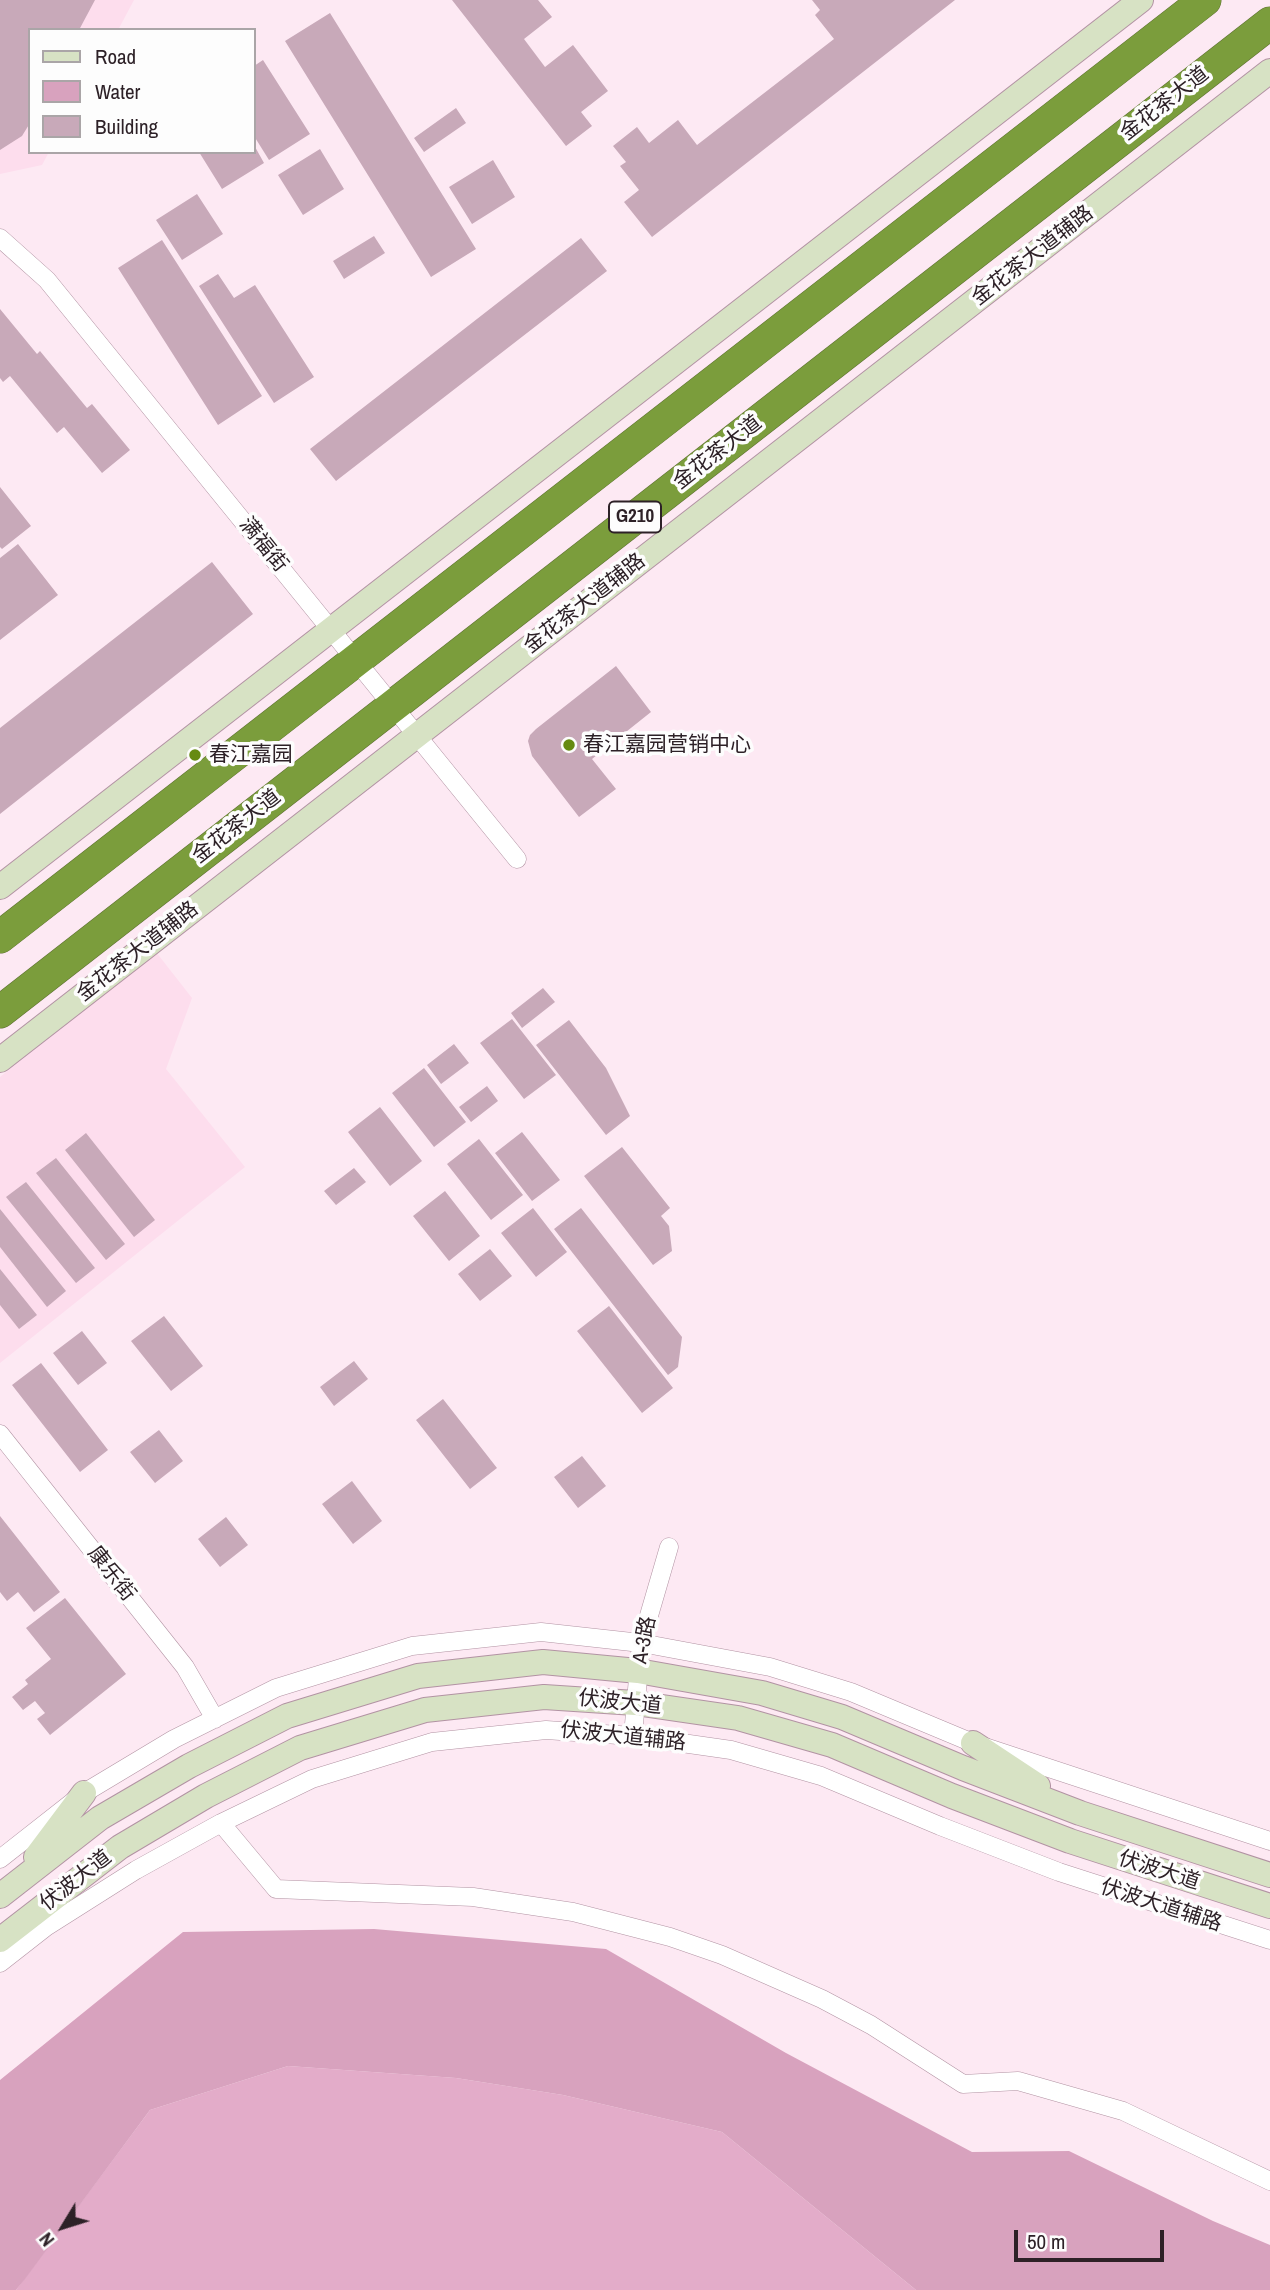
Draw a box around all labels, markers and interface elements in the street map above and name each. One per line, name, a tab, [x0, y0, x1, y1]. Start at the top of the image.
legend	[28, 28, 256, 154]
text: Road	[95, 42, 136, 71]
street label: 金花茶大道	[1116, 62, 1214, 146]
text: Water	[95, 77, 140, 106]
text: Building	[95, 112, 158, 141]
street label: 金花茶大道辅路	[967, 201, 1099, 311]
street label: 金花茶大道	[669, 411, 767, 495]
road number: G210	[609, 502, 661, 532]
street label: 满福街	[233, 513, 293, 577]
street label: 金花茶大道辅路	[519, 549, 651, 659]
place label: 春江嘉园营销中心	[583, 732, 751, 758]
marker: 春江嘉园营销中心	[561, 737, 577, 753]
place label: 春江嘉园	[209, 742, 293, 768]
marker: 春江嘉园	[187, 747, 203, 763]
street label: 金花茶大道	[188, 785, 286, 869]
street label: 金花茶大道辅路	[72, 897, 204, 1007]
street label: 康乐街	[82, 1541, 140, 1607]
street label: A-3路	[628, 1614, 662, 1666]
street label: 伏波大道	[577, 1686, 663, 1720]
street label: 伏波大道辅路	[559, 1718, 687, 1756]
street label: 伏波大道	[35, 1845, 117, 1917]
street label: 伏波大道	[1115, 1846, 1203, 1896]
street label: 伏波大道辅路	[1097, 1875, 1225, 1937]
north arrow	[28, 2192, 98, 2262]
scale bar	[1018, 2216, 1168, 2260]
text: N	[33, 2227, 60, 2252]
text: 50 m	[1027, 2227, 1065, 2256]

